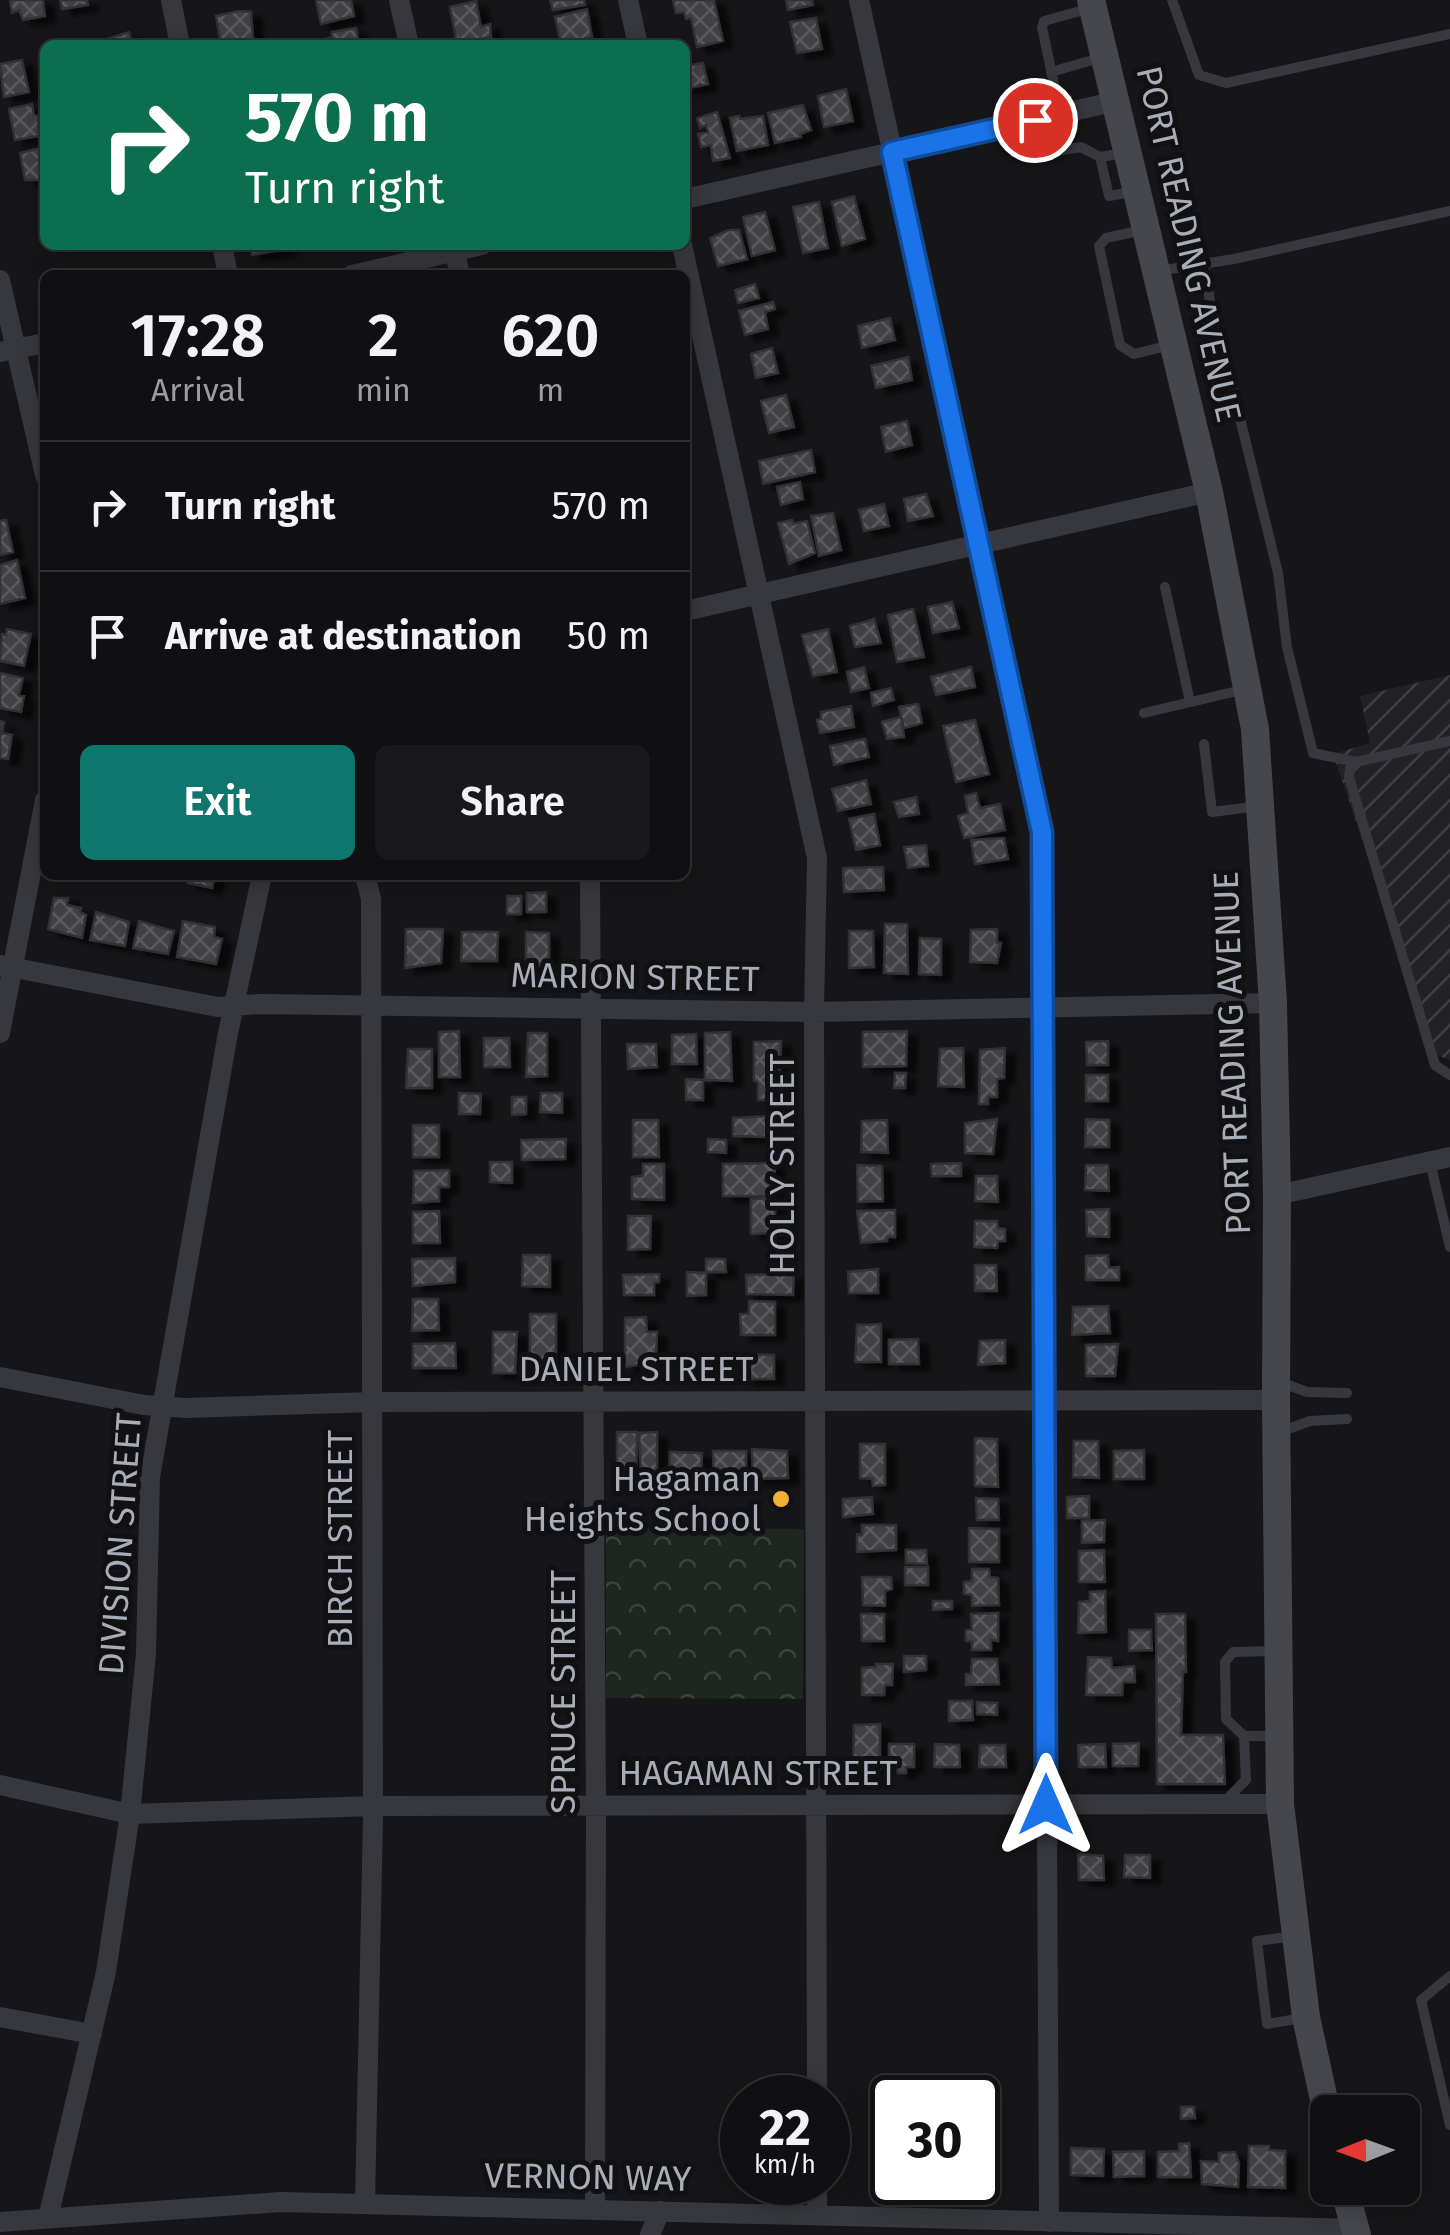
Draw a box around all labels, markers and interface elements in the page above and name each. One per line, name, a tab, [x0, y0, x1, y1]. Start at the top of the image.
street label: PORT READING AVENUE	[1128, 62, 1250, 426]
text: 570 m	[245, 76, 429, 160]
pin	[993, 78, 1078, 163]
icon: right	[80, 80, 210, 210]
icon: arrive	[1008, 93, 1063, 148]
text: Turn right	[245, 161, 444, 215]
text: 17:28	[131, 300, 265, 372]
text: 2	[368, 300, 399, 372]
text: 620	[501, 300, 599, 372]
text: Arrival	[151, 371, 245, 409]
text: min	[356, 371, 411, 409]
text: m	[537, 371, 564, 409]
icon: right	[80, 479, 135, 534]
text: Turn right	[165, 483, 335, 529]
text: 570 m	[552, 483, 650, 529]
icon: arrive	[80, 609, 135, 664]
text: Arrive at destination	[165, 613, 522, 659]
text: 50 m	[567, 613, 650, 659]
button: Exit	[80, 745, 355, 860]
button: Share	[375, 745, 650, 860]
street label: PORT READING AVENUE	[1205, 870, 1259, 1236]
street label: MARION STREET	[510, 954, 760, 1000]
street label: HOLLY STREET	[761, 1053, 803, 1275]
street label: DANIEL STREET	[518, 1348, 754, 1390]
street label: DIVISION STREET	[90, 1412, 150, 1676]
street label: BIRCH STREET	[319, 1430, 361, 1648]
place label: Hagaman Heights School	[524, 1458, 761, 1540]
marker: Hagaman Heights School	[770, 1488, 792, 1510]
street label: SPRUCE STREET	[542, 1570, 584, 1814]
street label: HAGAMAN STREET	[618, 1752, 898, 1794]
position arrow	[994, 1753, 1098, 1857]
speed limit sign: 30	[870, 2075, 1000, 2205]
north arrow	[1310, 2095, 1420, 2205]
map controls	[1310, 2095, 1420, 2205]
text: 22	[759, 2098, 811, 2158]
text: km/h	[754, 2150, 816, 2180]
street label: VERNON WAY	[484, 2154, 693, 2200]

